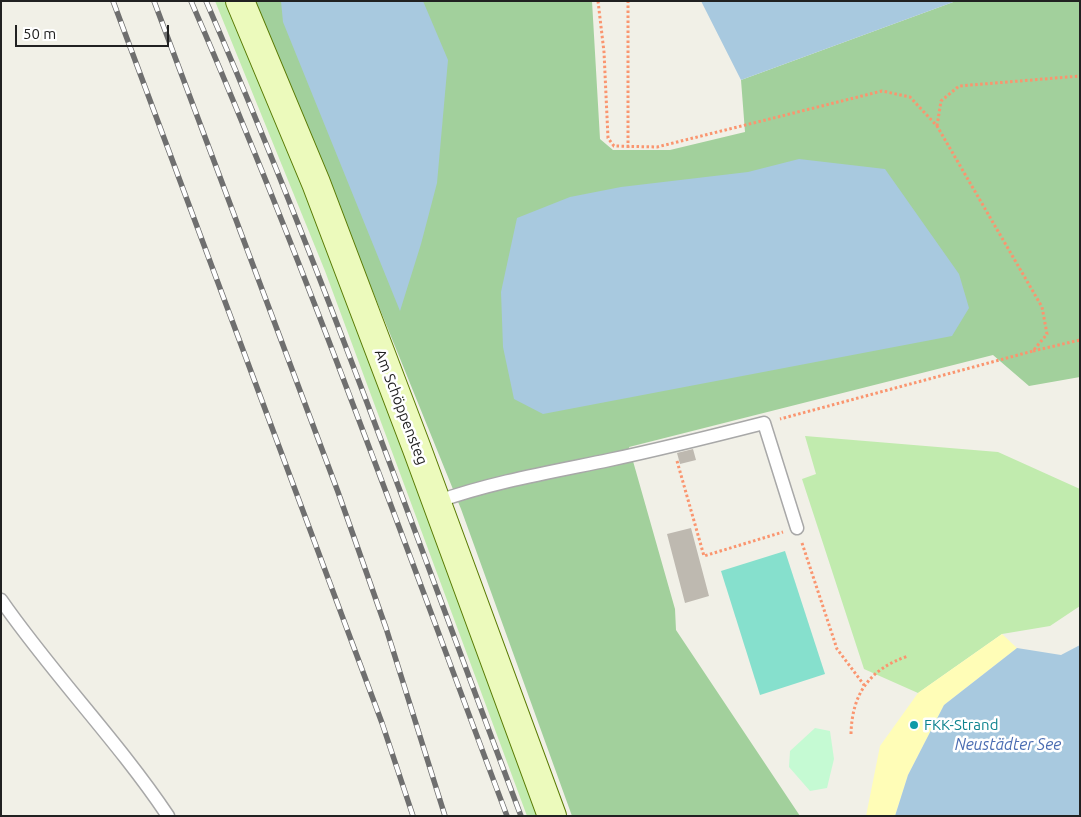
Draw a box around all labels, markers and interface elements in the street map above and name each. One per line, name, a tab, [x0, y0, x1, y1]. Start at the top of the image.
scale bar	[18, 15, 171, 47]
text: 50 m	[23, 25, 56, 42]
street label: Am Schöppensteg	[371, 347, 431, 467]
place label: FKK-Strand	[924, 716, 998, 734]
marker: FKK-Strand	[908, 719, 920, 731]
water label: Neustädter See	[955, 735, 1061, 755]

